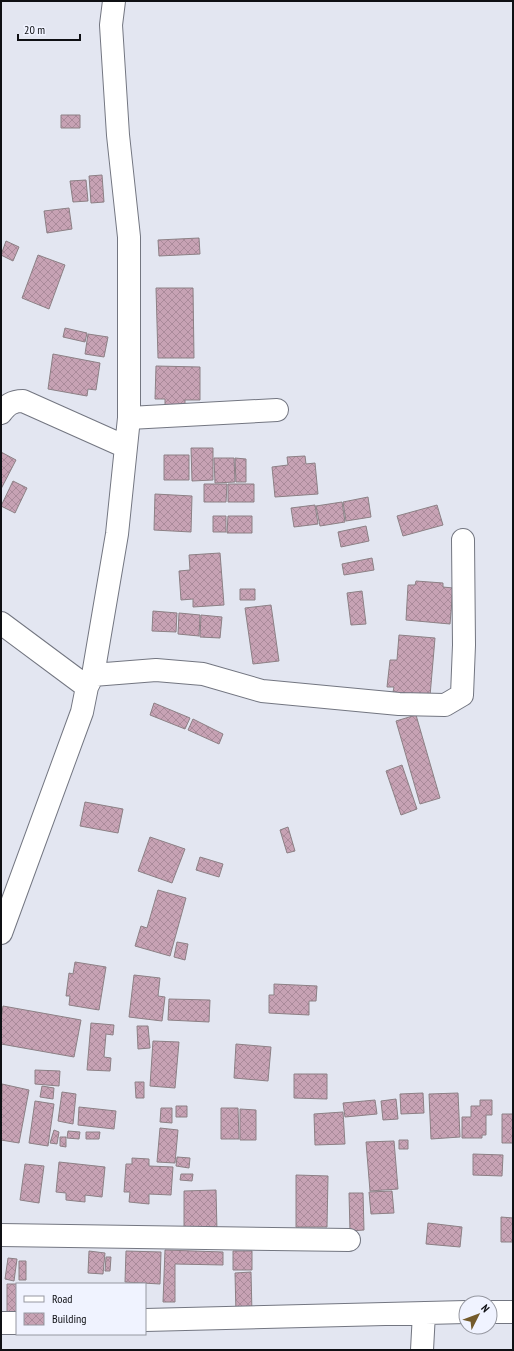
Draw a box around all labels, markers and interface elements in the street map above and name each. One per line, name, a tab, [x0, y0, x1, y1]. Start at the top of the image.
scale bar	[18, 16, 80, 42]
text: 20 m	[24, 22, 45, 37]
legend	[16, 1283, 146, 1335]
text: Road	[52, 1291, 72, 1306]
north arrow	[458, 1295, 498, 1335]
text: N	[478, 1301, 493, 1315]
text: Building	[52, 1311, 87, 1326]

